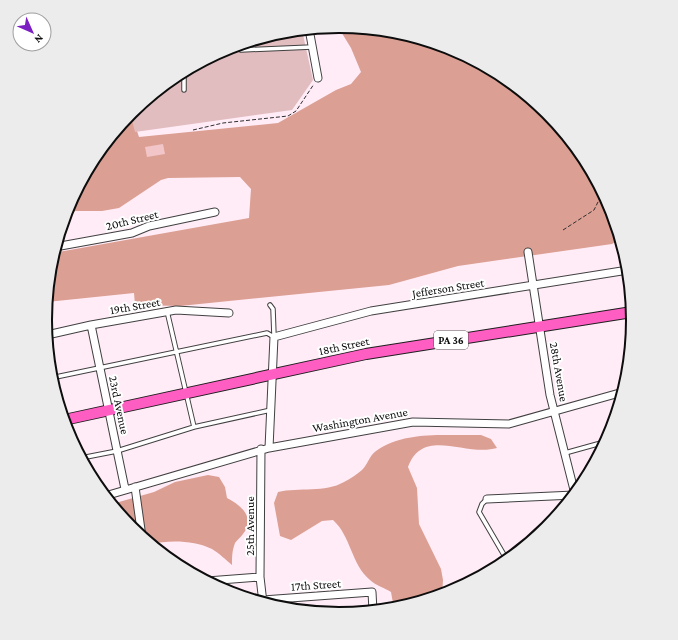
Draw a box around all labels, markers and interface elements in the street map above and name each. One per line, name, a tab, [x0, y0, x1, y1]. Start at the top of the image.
north arrow	[12, 12, 52, 52]
text: N	[32, 32, 46, 46]
street label: 20th Street	[104, 207, 161, 233]
street label: Jefferson Street	[410, 275, 486, 301]
street label: 19th Street	[109, 295, 162, 317]
road number: PA 36	[434, 331, 468, 349]
street label: 18th Street	[318, 334, 371, 358]
street label: 28th Avenue	[547, 341, 571, 403]
street label: 23rd Avenue	[106, 375, 132, 435]
street label: Washington Avenue	[311, 405, 409, 435]
street label: 25th Avenue	[243, 496, 257, 556]
street label: 17th Street	[290, 576, 343, 594]

